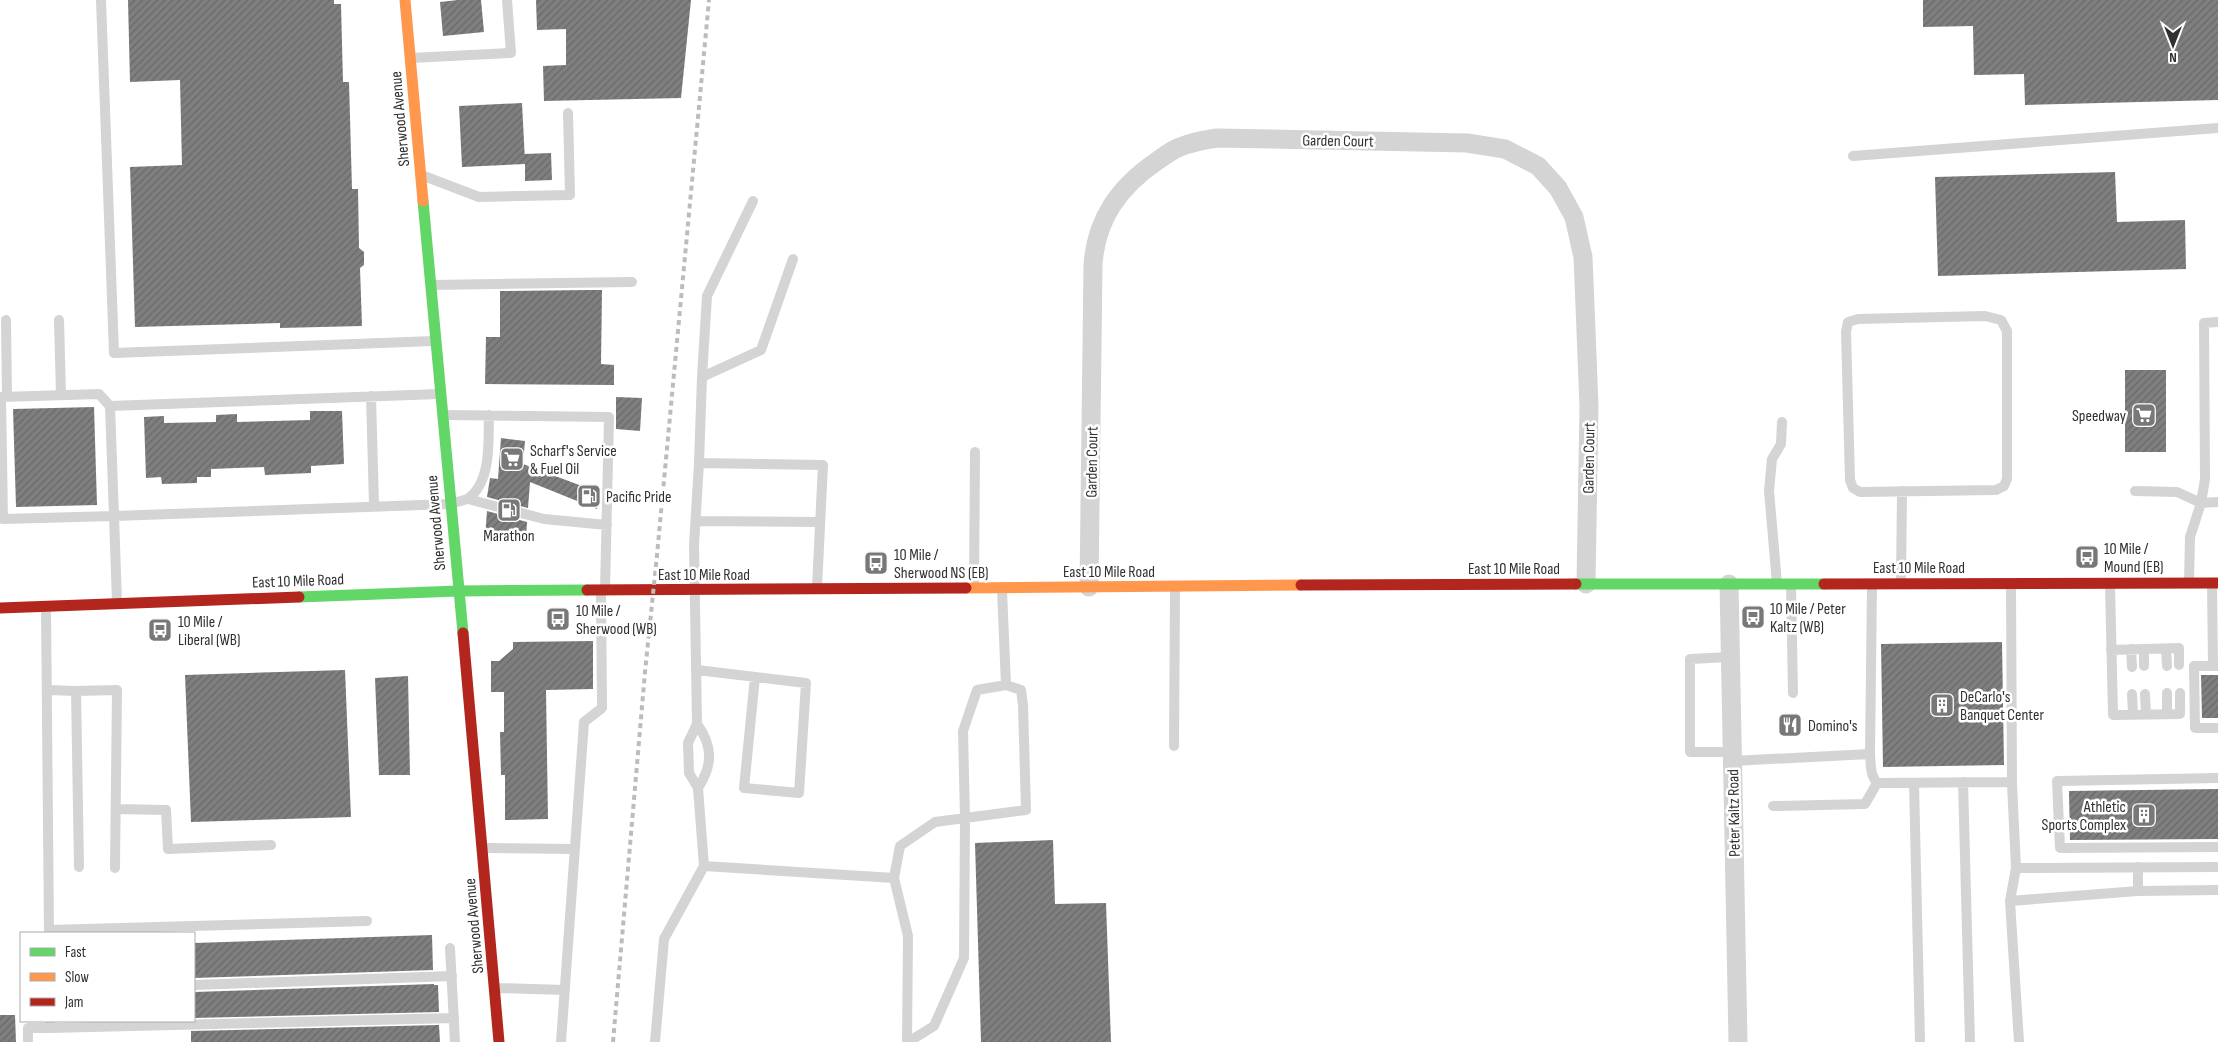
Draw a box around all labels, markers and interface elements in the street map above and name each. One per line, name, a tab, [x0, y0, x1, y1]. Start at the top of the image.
north arrow	[2148, 20, 2198, 70]
text: N	[2169, 49, 2177, 66]
street label: Sherwood Avenue	[387, 70, 414, 167]
street label: Garden Court	[1302, 131, 1374, 152]
supermarket icon: Speedway	[2131, 402, 2157, 428]
place label: Speedway	[2072, 407, 2126, 426]
street label: Garden Court	[1579, 422, 1600, 494]
street label: Garden Court	[1082, 426, 1103, 498]
place label: Scharf's Service & Fuel Oil	[530, 442, 617, 479]
supermarket icon: Scharf's Service & Fuel Oil	[499, 446, 525, 472]
street label: Sherwood Avenue	[423, 474, 450, 571]
fuel station icon: Pacific Pride	[576, 483, 602, 509]
place label: Pacific Pride	[606, 488, 671, 507]
fuel station icon: Marathon	[496, 497, 522, 523]
place label: Marathon	[483, 527, 535, 546]
place label: 10 Mile / Mound (EB)	[2104, 540, 2164, 577]
bus stop icon: 10 Mile / Mound (EB)	[2074, 544, 2100, 570]
place label: 10 Mile / Sherwood NS (EB)	[894, 546, 989, 583]
bus stop icon: 10 Mile / Sherwood NS (EB)	[863, 550, 889, 576]
street label: East 10 Mile Road	[1873, 559, 1965, 578]
street label: East 10 Mile Road	[1468, 560, 1560, 579]
street label: East 10 Mile Road	[1063, 563, 1155, 582]
street label: East 10 Mile Road	[658, 566, 750, 585]
street label: East 10 Mile Road	[252, 570, 344, 593]
place label: 10 Mile / Peter Kaltz (WB)	[1770, 600, 1846, 637]
place label: 10 Mile / Sherwood (WB)	[576, 602, 657, 639]
bus stop icon: 10 Mile / Peter Kaltz (WB)	[1740, 604, 1766, 630]
bus stop icon: 10 Mile / Sherwood (WB)	[545, 606, 571, 632]
place label: 10 Mile / Liberal (WB)	[178, 613, 240, 650]
bus stop icon: 10 Mile / Liberal (WB)	[147, 617, 173, 643]
place label: DeCarlo's Banquet Center	[1960, 688, 2045, 725]
building icon: DeCarlo's Banquet Center	[1929, 692, 1955, 718]
restaurant icon: Domino's	[1777, 712, 1803, 738]
place label: Domino's	[1808, 717, 1858, 736]
street label: Peter Kaltz Road	[1724, 769, 1745, 857]
place label: Athletic Sports Complex	[2042, 798, 2126, 835]
building icon: Athletic Sports Complex	[2131, 802, 2157, 828]
street label: Sherwood Avenue	[461, 877, 488, 974]
legend	[20, 932, 195, 1022]
text: Fast	[65, 943, 87, 962]
text: Slow	[65, 968, 89, 987]
text: Jam	[64, 993, 83, 1012]

